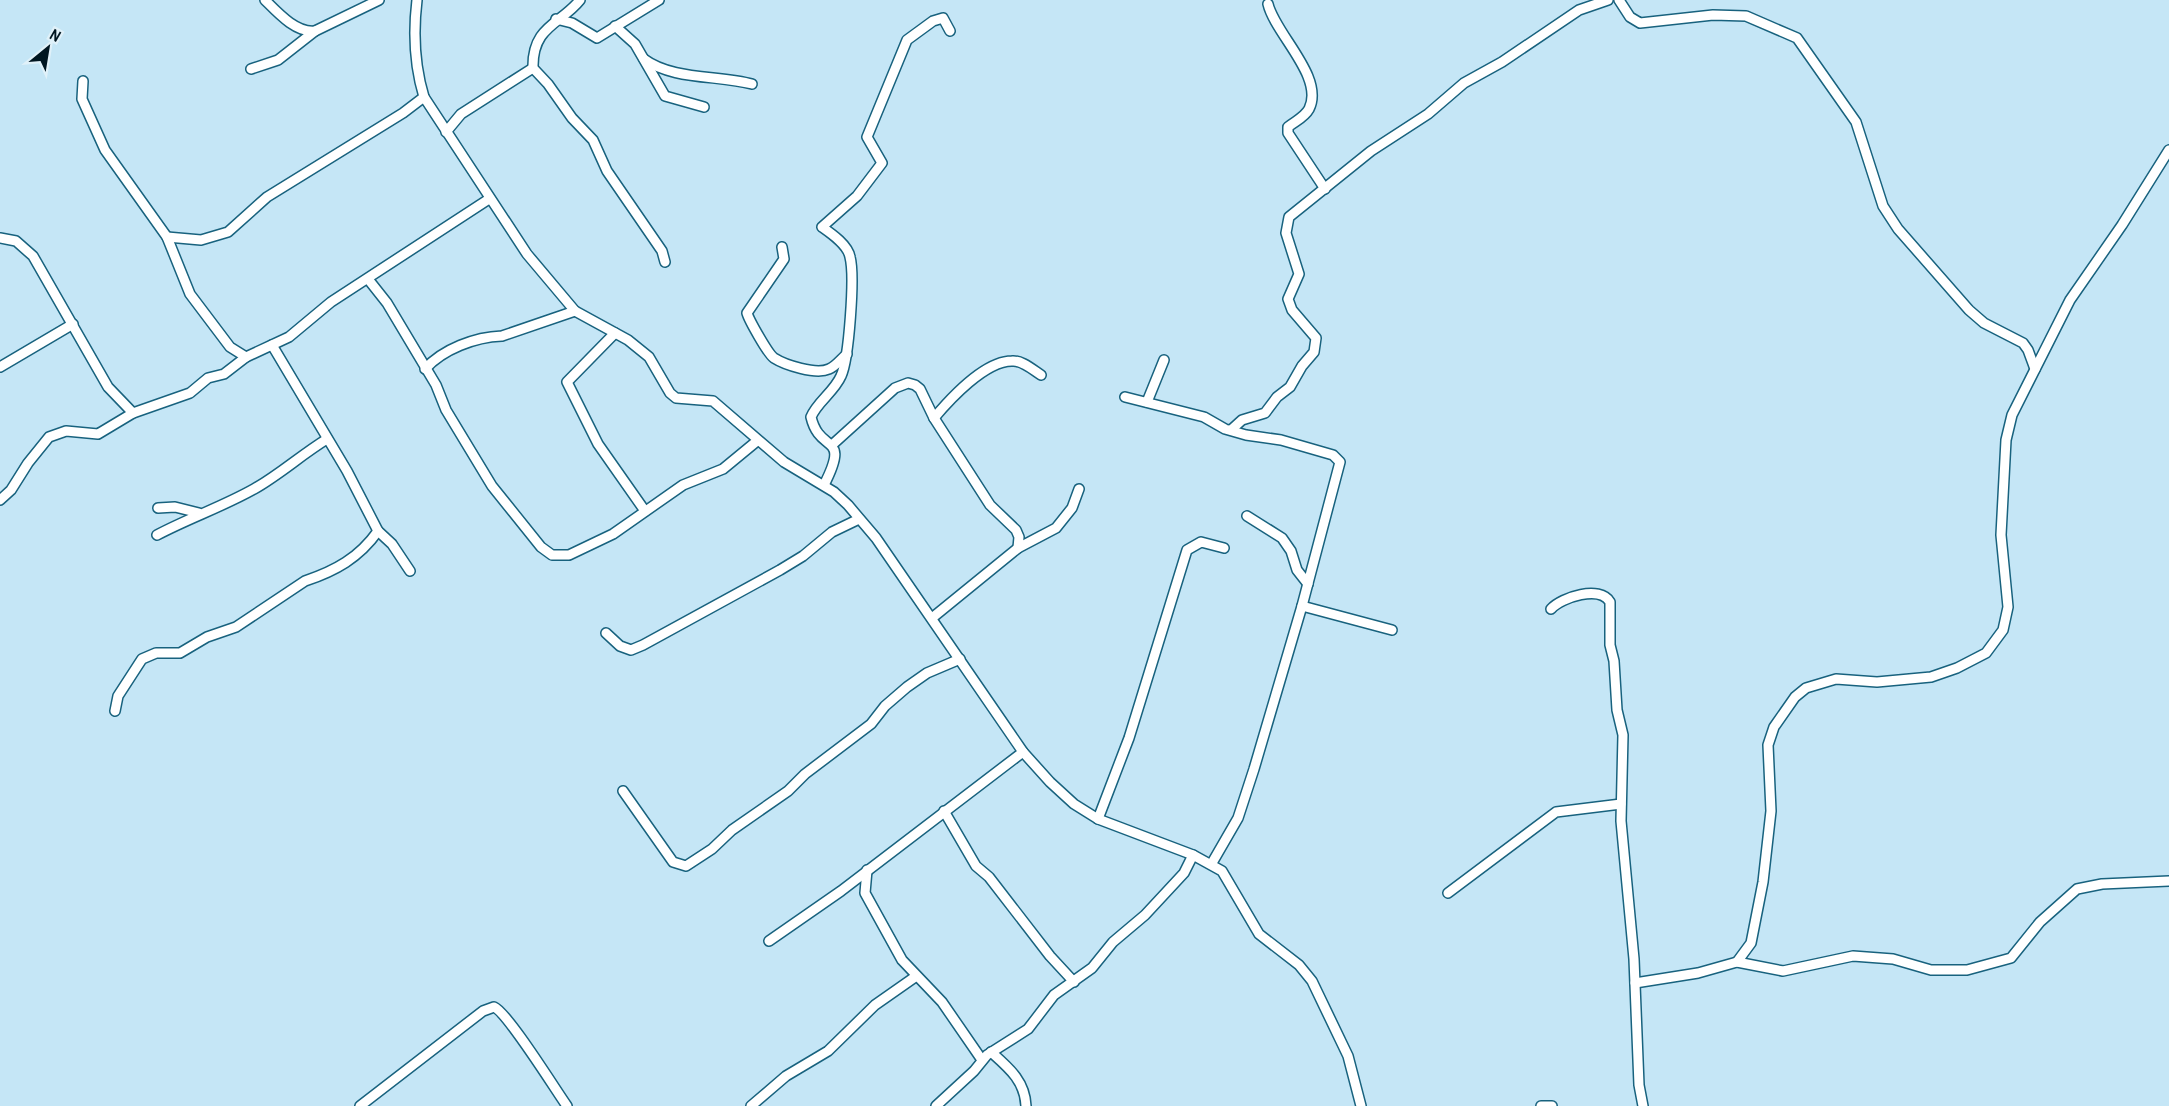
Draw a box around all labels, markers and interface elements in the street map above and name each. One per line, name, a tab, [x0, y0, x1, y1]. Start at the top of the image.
north arrow	[18, 18, 78, 78]
text: N	[46, 23, 65, 47]

